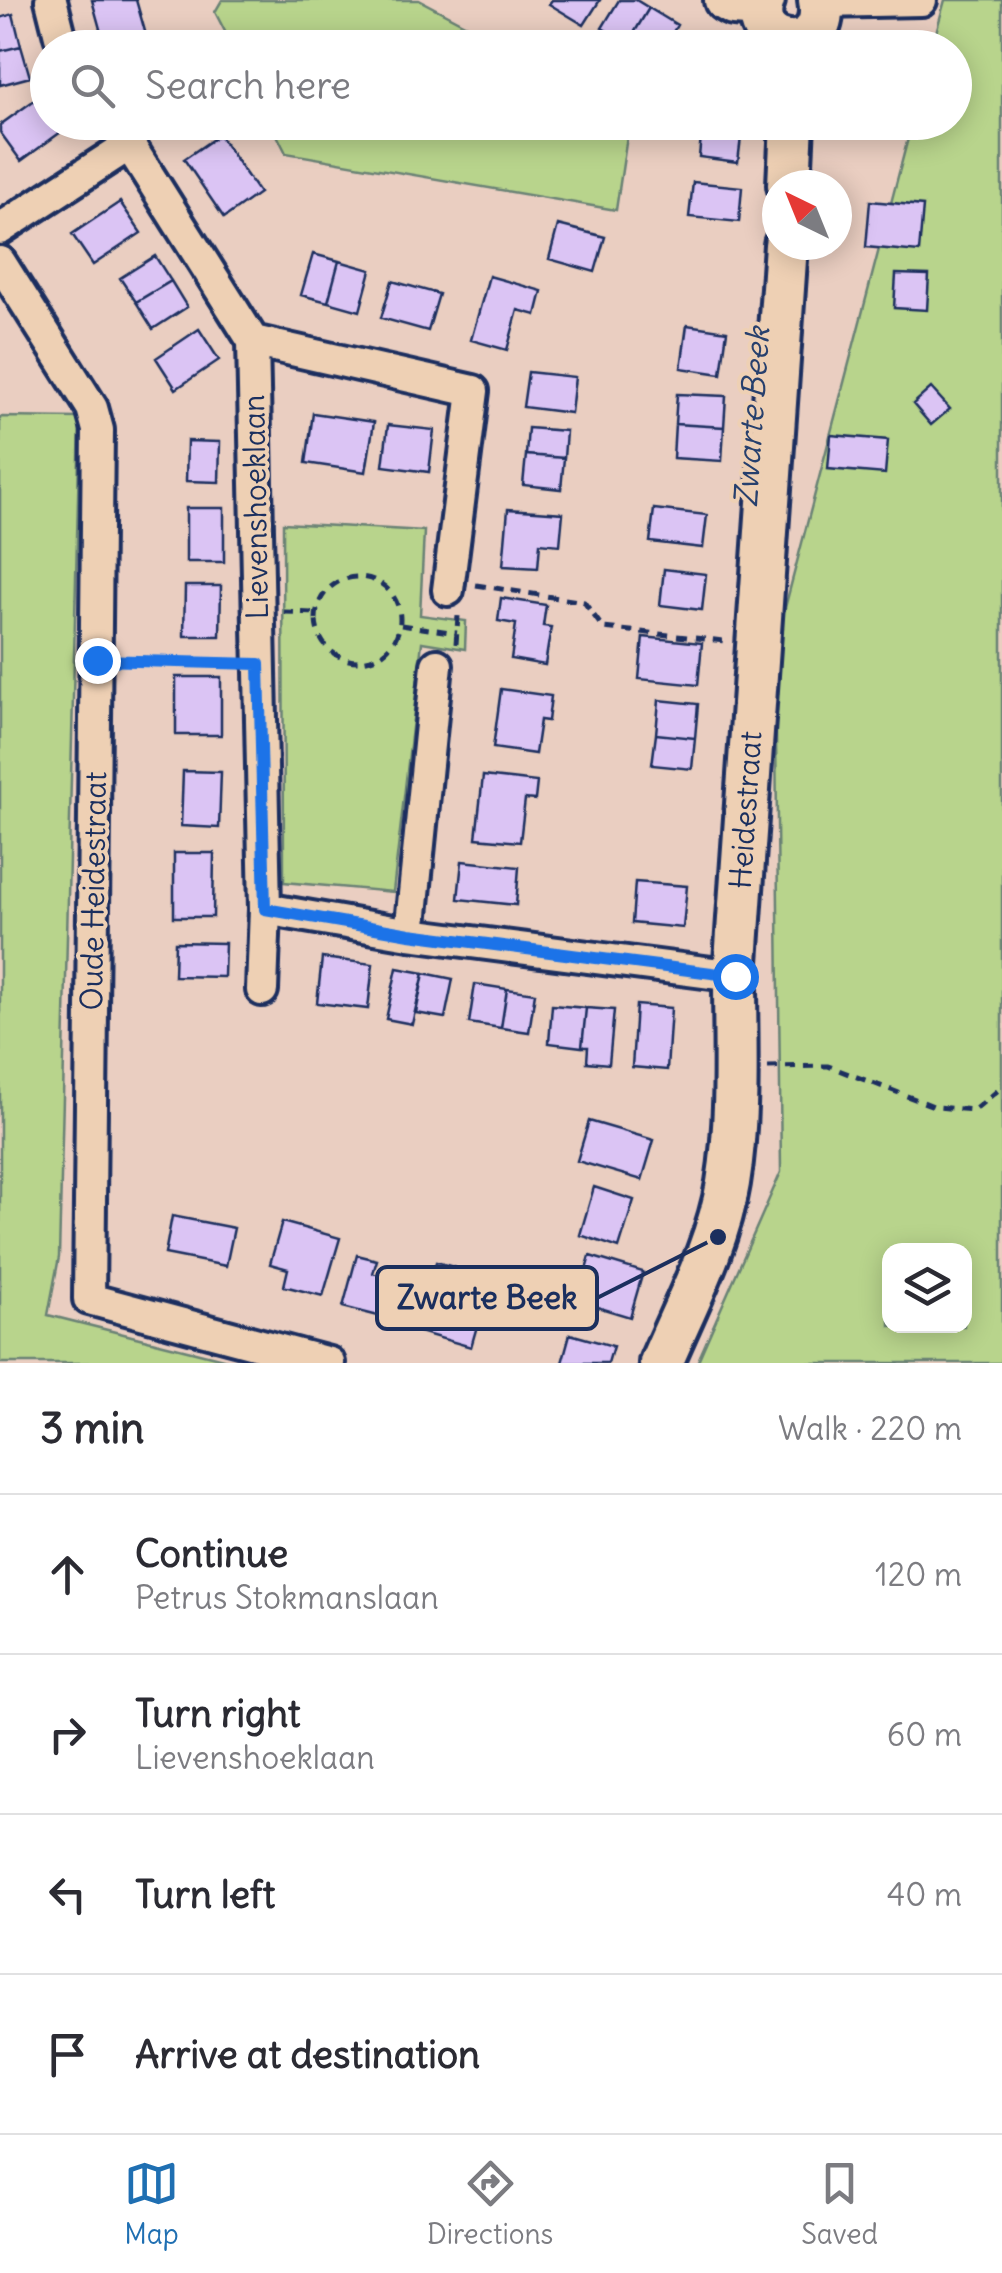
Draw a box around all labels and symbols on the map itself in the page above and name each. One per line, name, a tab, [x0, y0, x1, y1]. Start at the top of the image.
north arrow	[762, 170, 852, 260]
water label: Zwarte Beek	[725, 323, 778, 508]
street label: Lievenshoeklaan	[234, 394, 276, 620]
route end	[75, 638, 121, 684]
street label: Heidestraat	[721, 730, 769, 890]
street label: Oude Heidestraat	[72, 771, 114, 1011]
route start	[713, 954, 759, 1000]
callout: Zwarte Beek	[377, 1267, 597, 1329]
text: Zwarte Beek	[397, 1277, 577, 1318]

